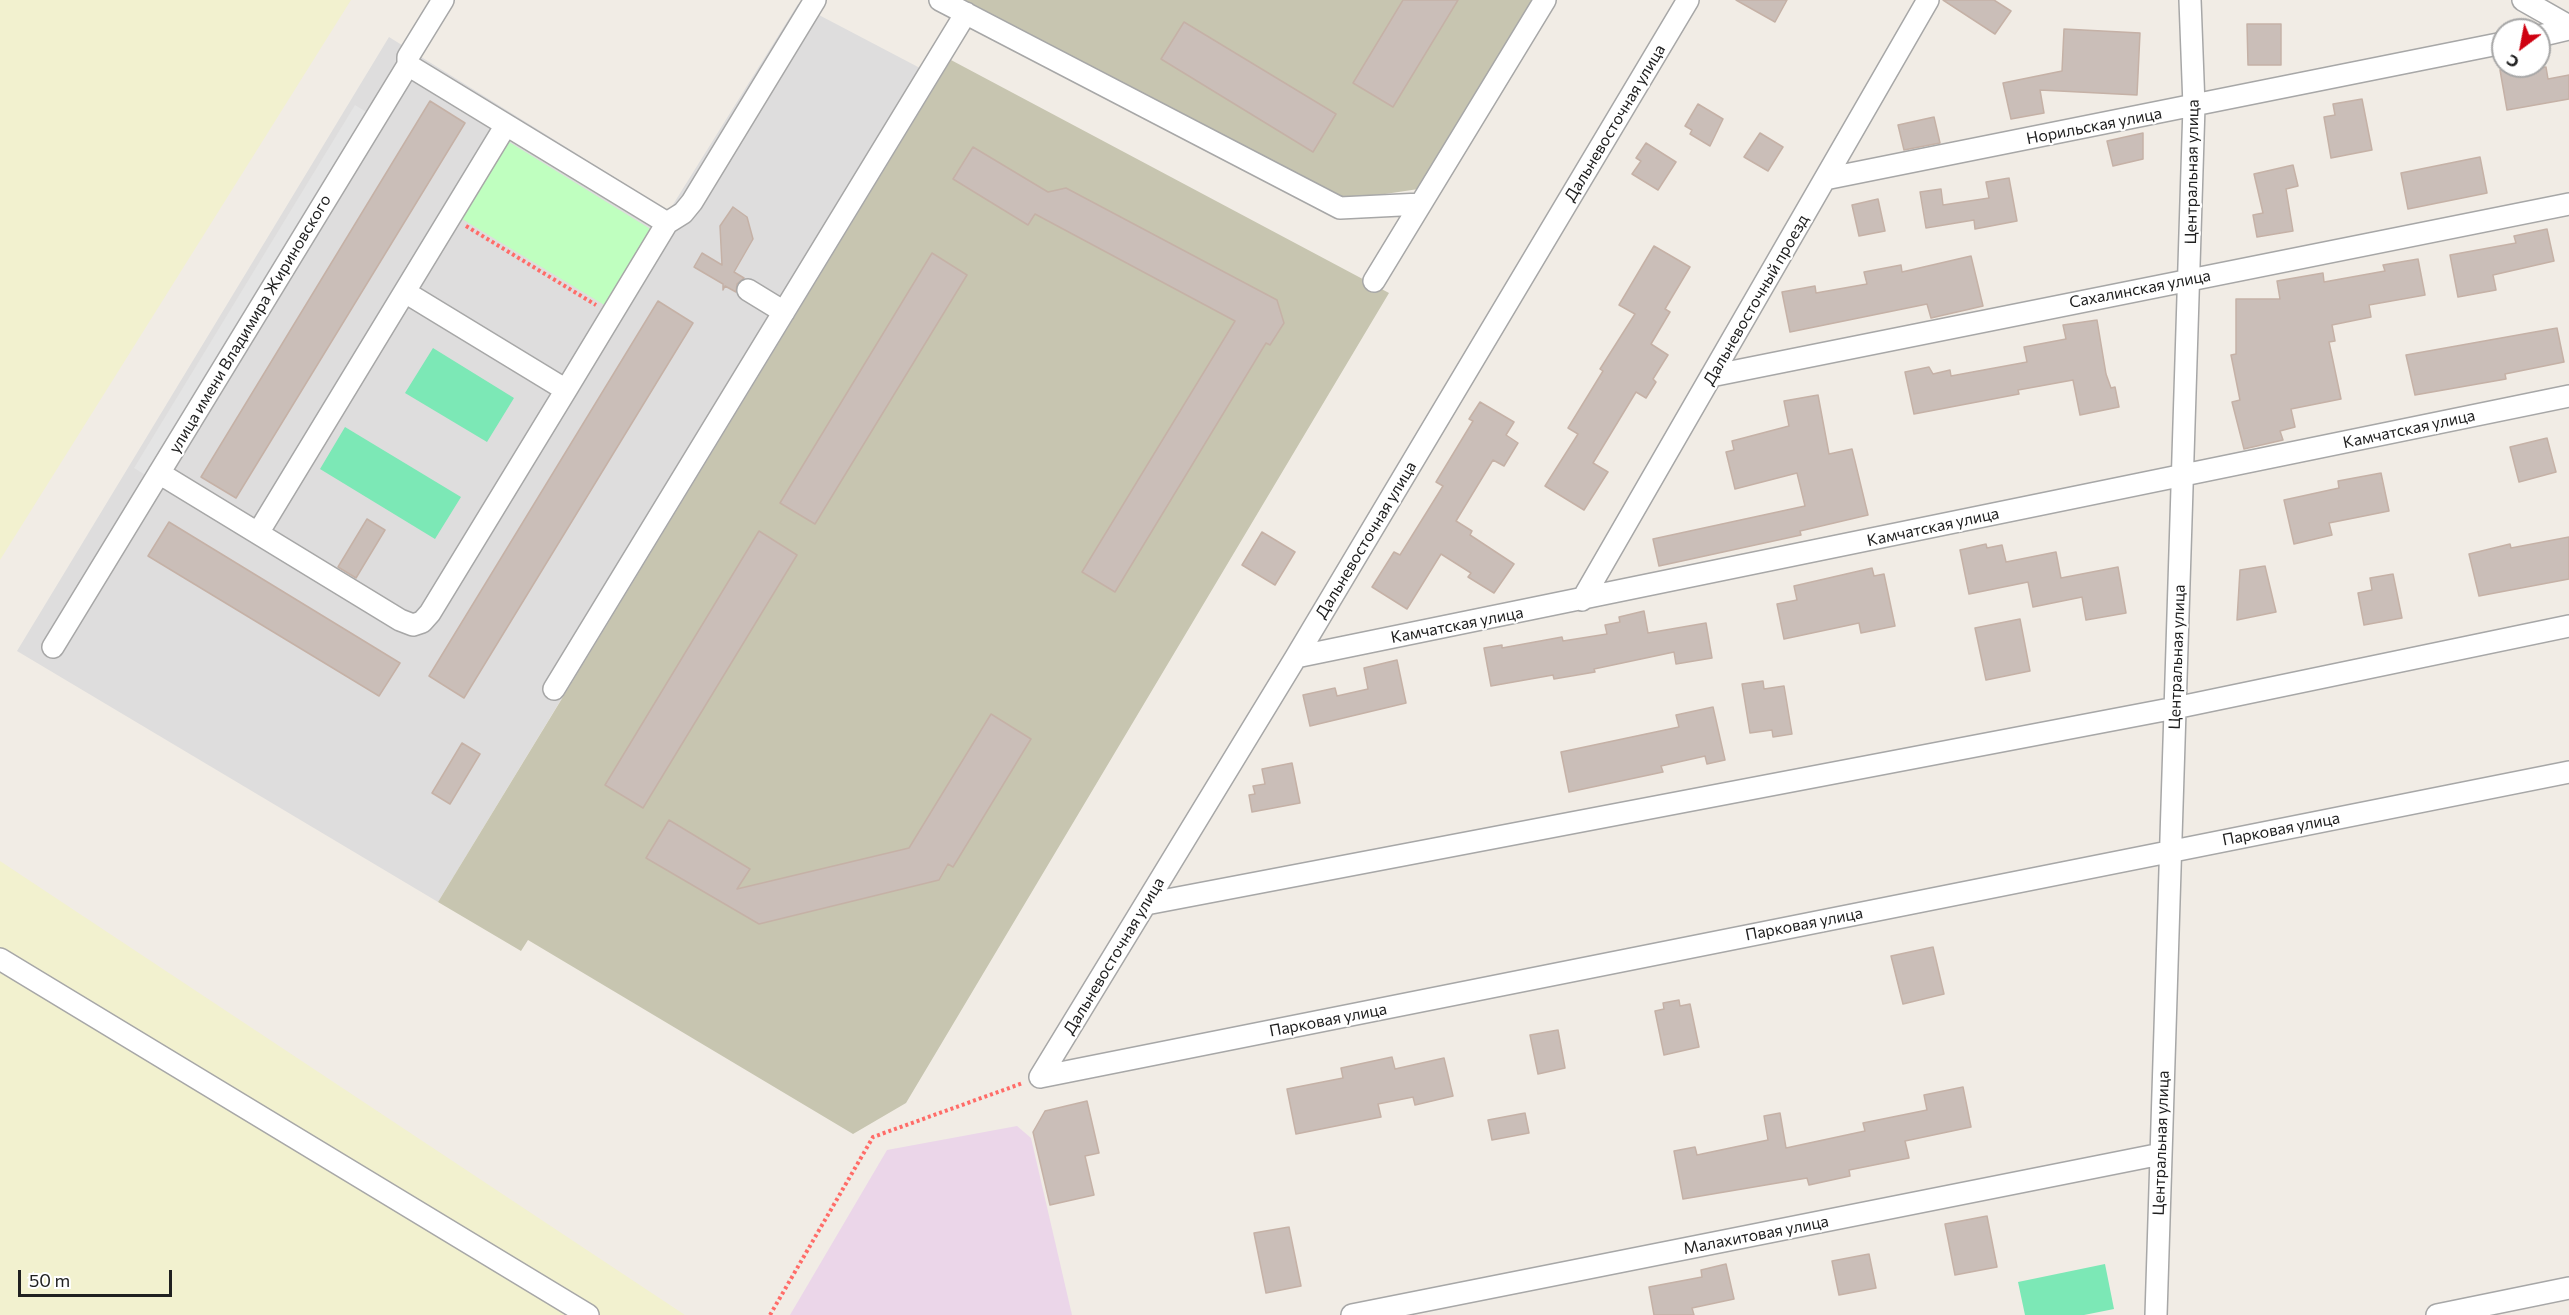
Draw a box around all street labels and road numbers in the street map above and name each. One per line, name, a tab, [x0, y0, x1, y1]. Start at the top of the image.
street label: Дальневосточная улица	[1560, 41, 1670, 205]
street label: Центральная улица	[2181, 99, 2203, 245]
street label: Норильская улица	[2025, 103, 2163, 149]
street label: улица имени Владимира Жириновского	[165, 191, 335, 457]
street label: Дальневосточный проезд	[1699, 211, 1813, 389]
street label: Сахалинская улица	[2068, 266, 2212, 312]
street label: Камчатская улица	[2341, 406, 2477, 452]
street label: Дальневосточная улица	[1311, 458, 1421, 622]
street label: Камчатская улица	[1865, 504, 2001, 550]
street label: Центральная улица	[2165, 584, 2189, 730]
street label: Камчатская улица	[1389, 603, 1525, 647]
street label: Парковая улица	[2221, 808, 2341, 850]
street label: Дальневосточная улица	[1059, 874, 1169, 1038]
street label: Парковая улица	[1744, 903, 1864, 945]
street label: Парковая улица	[1268, 999, 1388, 1041]
street label: Центральная улица	[2149, 1070, 2173, 1216]
street label: Малахитовая улица	[1682, 1211, 1830, 1259]

